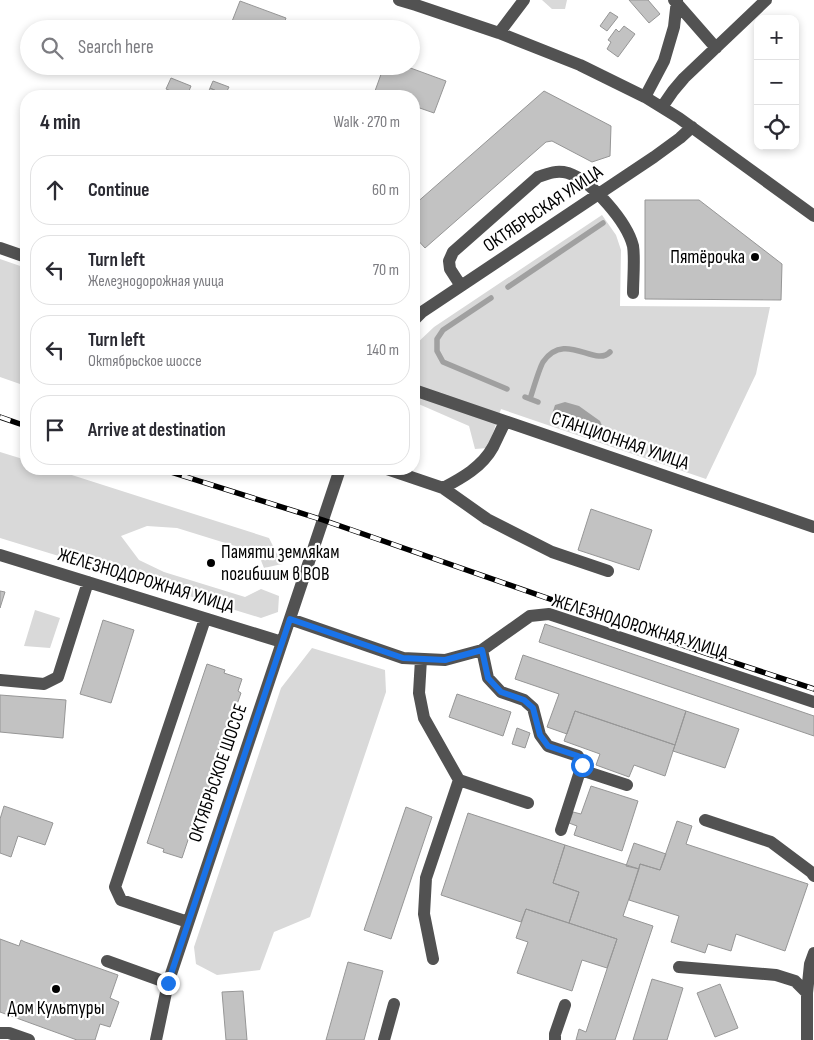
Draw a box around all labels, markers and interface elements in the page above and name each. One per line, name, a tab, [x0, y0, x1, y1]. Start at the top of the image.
map controls	[754, 15, 799, 150]
button: +	[754, 15, 799, 60]
search box	[20, 20, 420, 75]
icon: search	[38, 34, 66, 62]
text: Search here	[78, 36, 154, 59]
button: −	[754, 60, 799, 105]
button: locate	[754, 105, 799, 150]
text: 4 min	[40, 110, 81, 135]
text: Walk · 270 m	[334, 113, 400, 132]
street label: ОКТЯБРЬСКАЯ УЛИЦА	[479, 160, 608, 257]
icon: ahead	[41, 176, 69, 204]
text: Continue	[88, 179, 149, 202]
text: 60 m	[372, 181, 399, 200]
place label: Пятёрочка	[670, 246, 745, 269]
text: Turn left	[88, 249, 145, 272]
marker: Пятёрочка	[749, 251, 761, 263]
icon: left	[41, 256, 69, 284]
text: 70 m	[373, 261, 399, 280]
text: Железнодорожная улица	[88, 272, 224, 291]
text: Turn left	[88, 329, 145, 352]
icon: left	[41, 336, 69, 364]
text: 140 m	[367, 341, 399, 360]
text: Октябрьское шоссе	[88, 352, 202, 371]
street label: СТАНЦИОННАЯ УЛИЦА	[548, 407, 693, 476]
icon: arrive	[41, 416, 69, 444]
text: Arrive at destination	[88, 419, 226, 442]
place label: Памяти землякам погибшим в ВОВ	[221, 541, 339, 586]
street label: ЖЕЛЕЗНОДОРОЖНАЯ УЛИЦА	[55, 543, 238, 619]
marker: Памяти землякам погибшим в ВОВ	[205, 557, 217, 569]
street label: ЖЕЛЕЗНОДОРОЖНАЯ УЛИЦА	[549, 589, 732, 665]
street label: ОКТЯБРЬСКОЕ ШОССЕ	[184, 701, 252, 845]
route start	[571, 754, 594, 777]
route end	[157, 972, 180, 995]
marker: Дом Культуры	[50, 983, 62, 995]
place label: Дом Культуры	[8, 997, 105, 1020]

